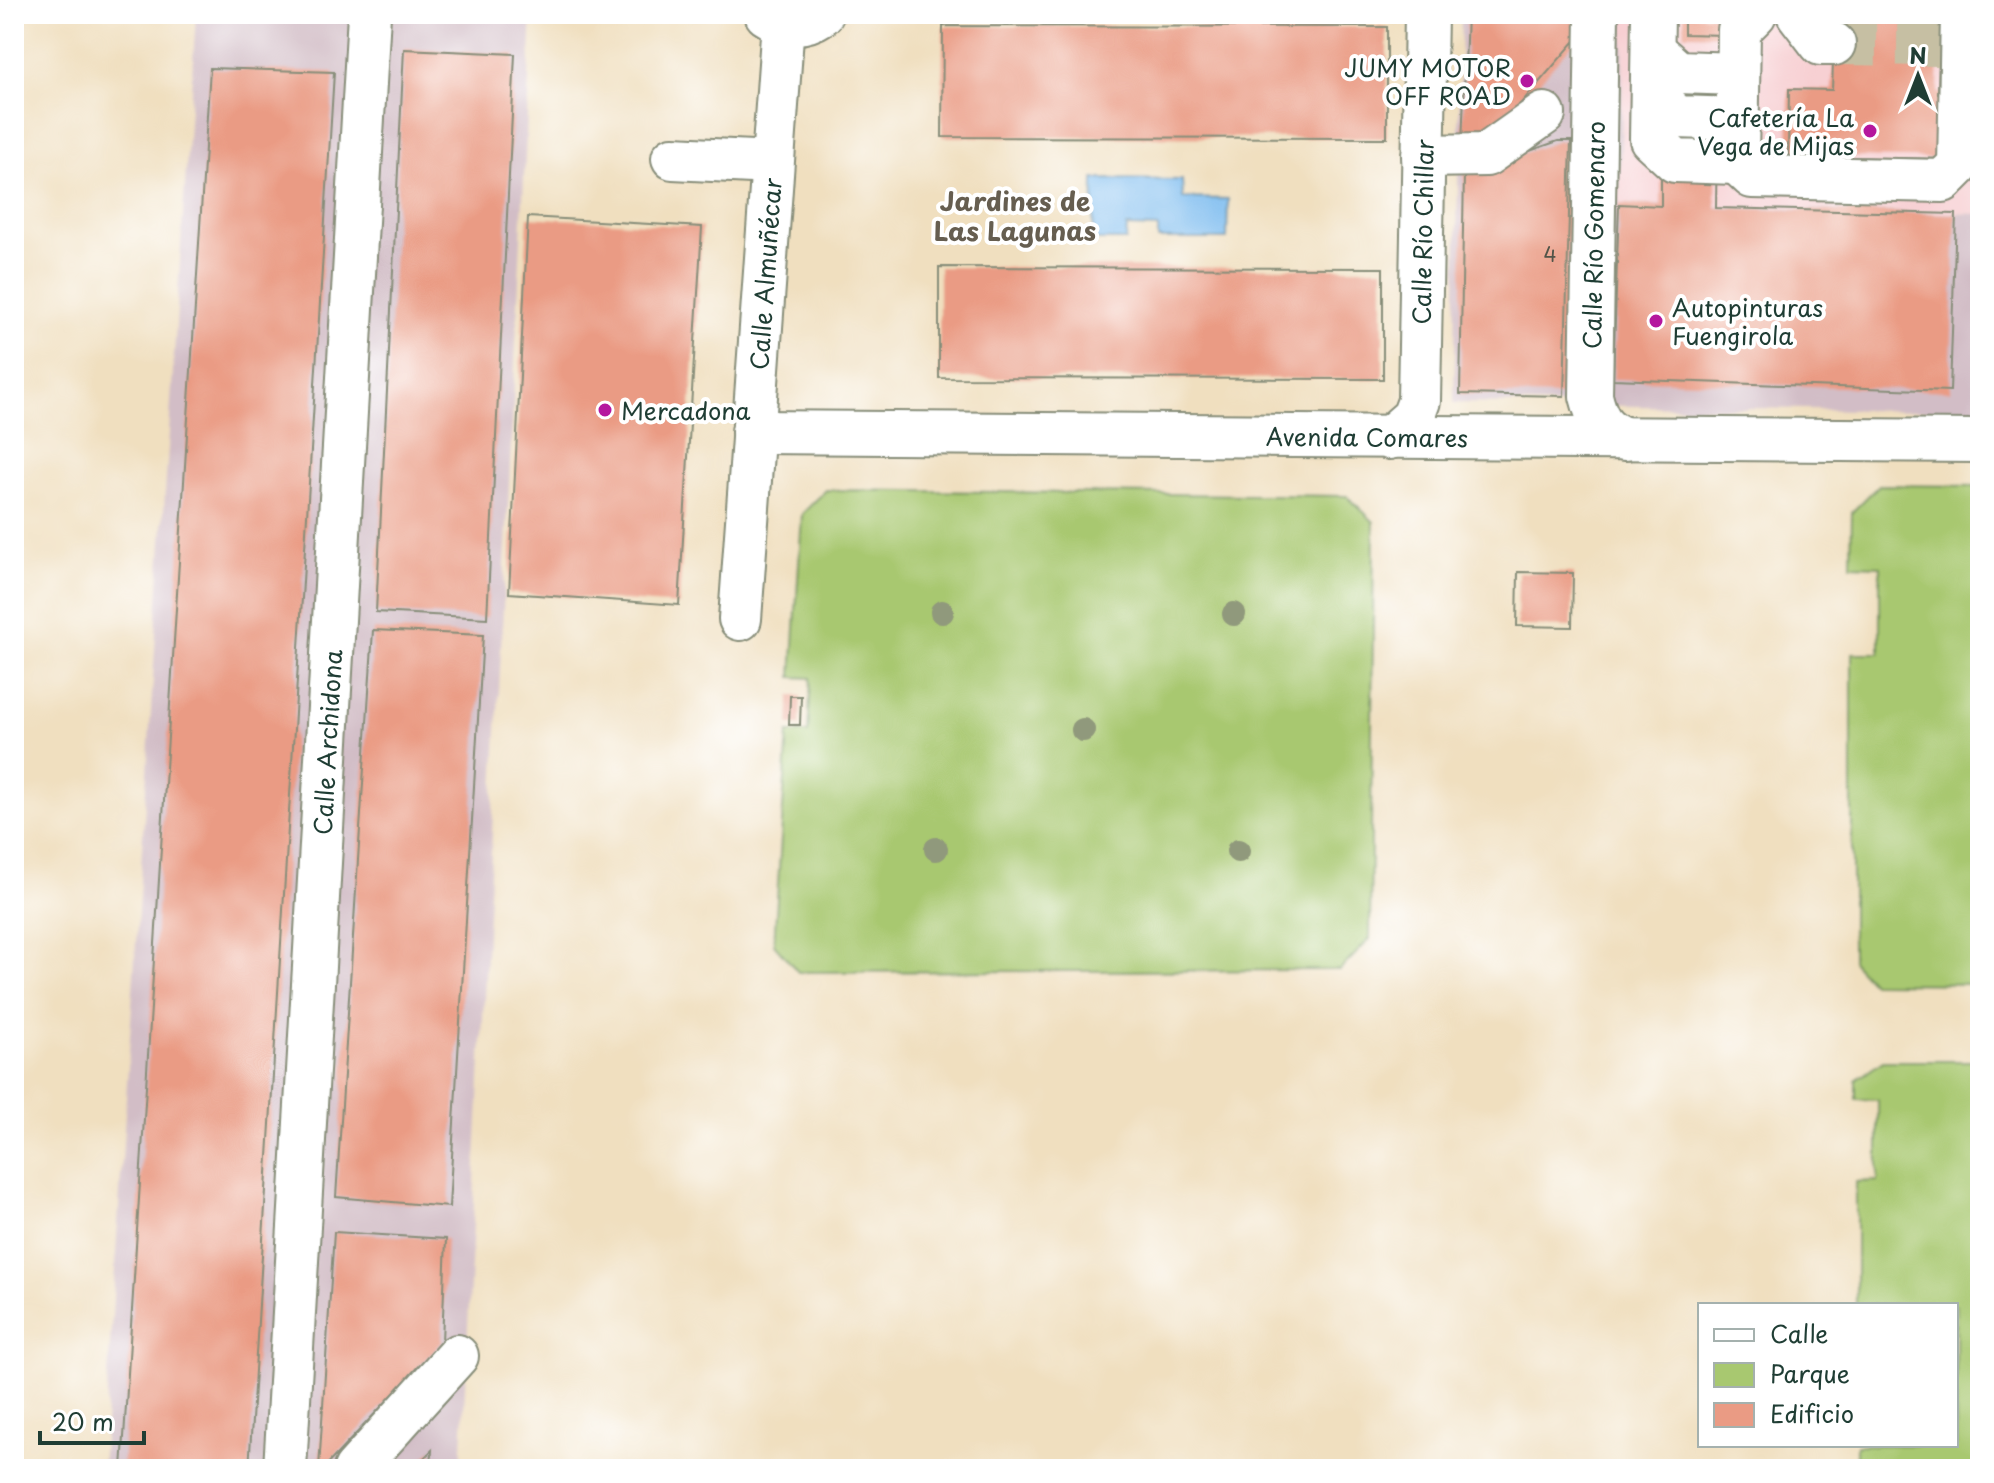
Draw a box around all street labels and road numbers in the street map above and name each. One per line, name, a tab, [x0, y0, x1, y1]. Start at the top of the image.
street label: Calle Río Gomenaro	[1573, 121, 1613, 349]
street label: Calle Río Chillar	[1402, 139, 1442, 325]
street label: Calle Almuñécar	[740, 176, 790, 371]
street label: Avenida Comares	[1266, 418, 1468, 455]
street label: Calle Archidona	[304, 649, 350, 836]

